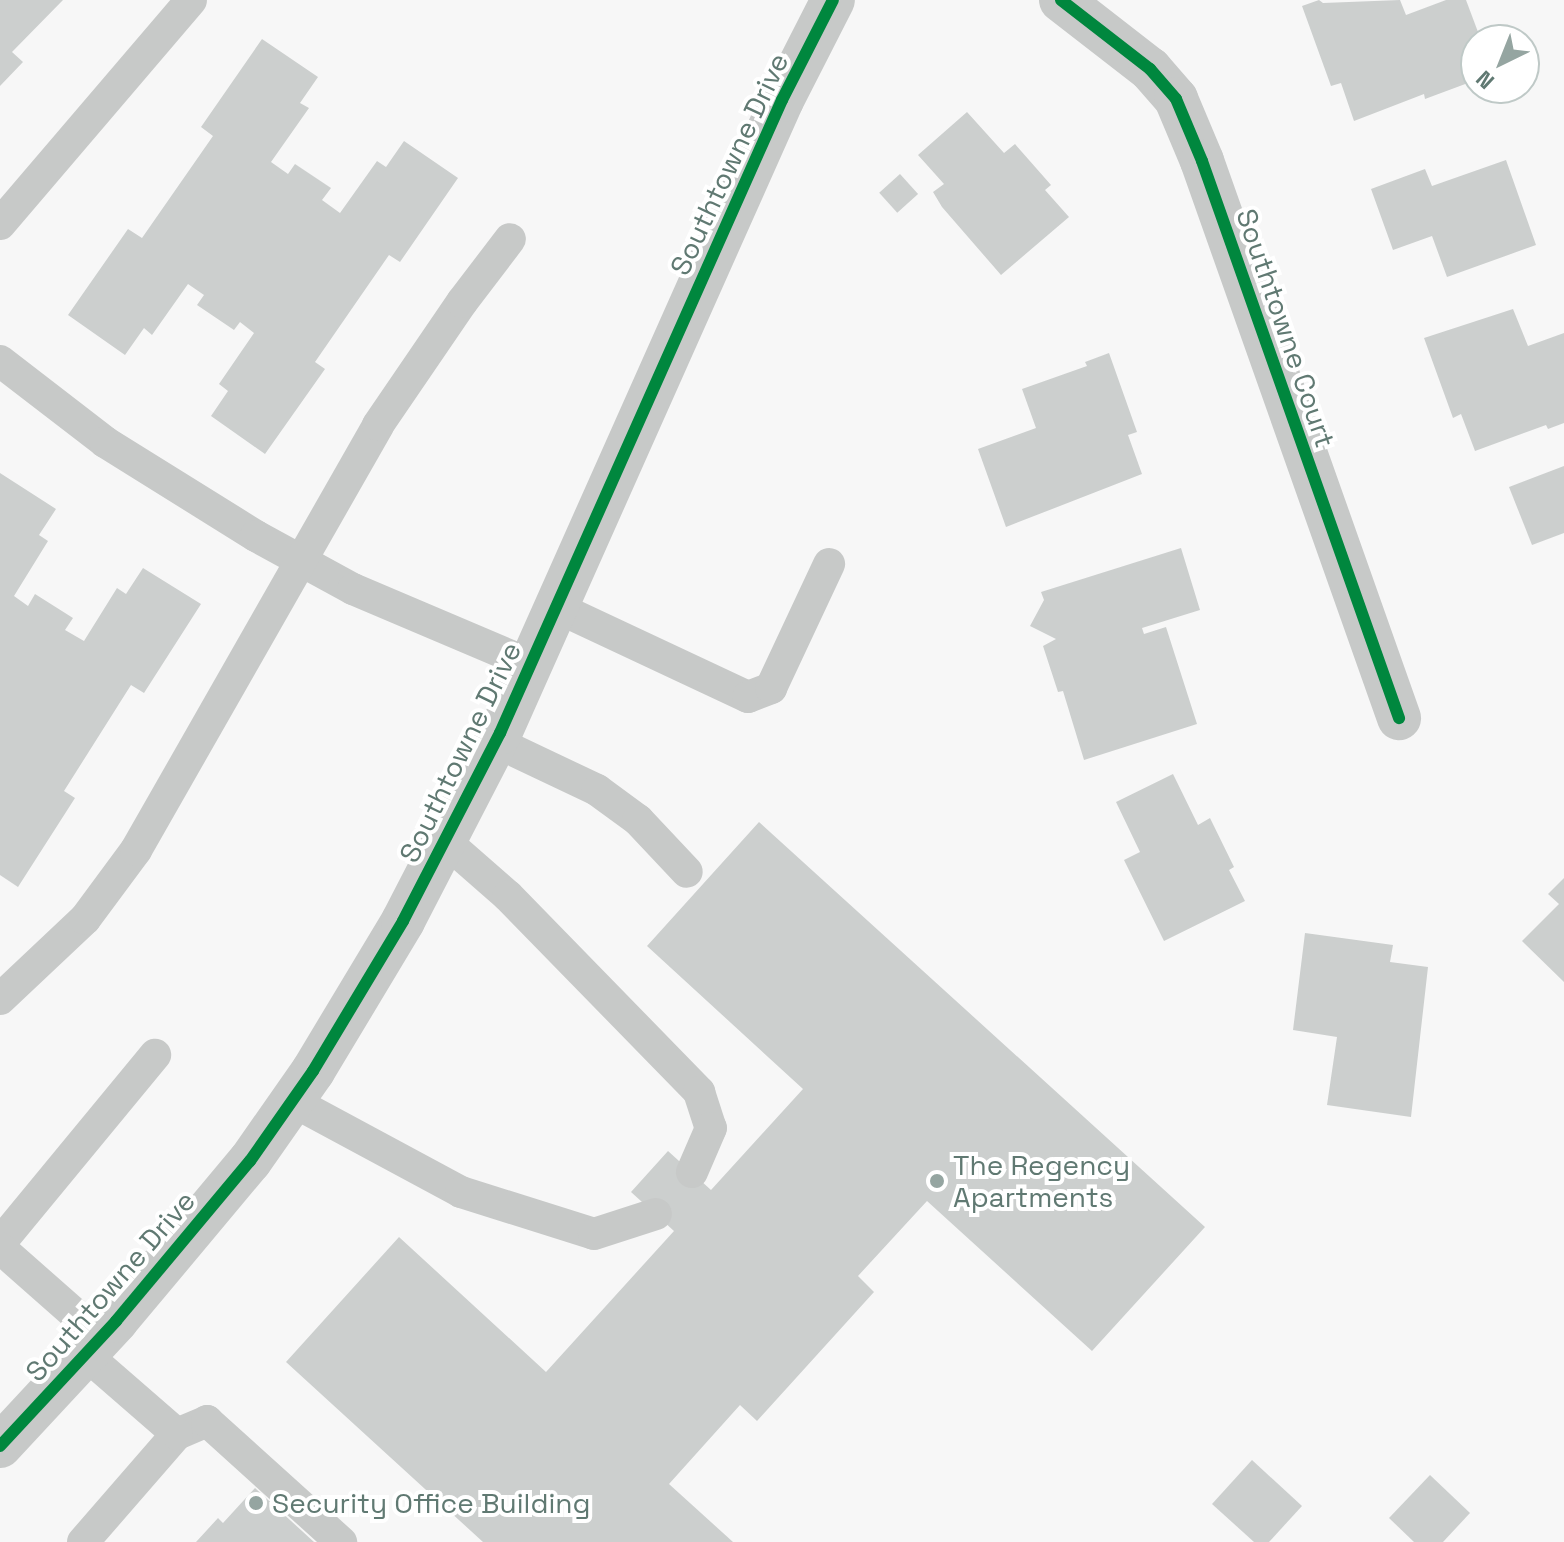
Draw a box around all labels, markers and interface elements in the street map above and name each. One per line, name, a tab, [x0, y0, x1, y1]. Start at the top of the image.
north arrow	[1460, 24, 1540, 104]
street label: Southtowne Drive	[663, 48, 795, 280]
text: N	[1470, 65, 1500, 95]
street label: Southtowne Court	[1229, 204, 1343, 452]
street label: Southtowne Drive	[392, 636, 528, 868]
place label: The Regency Apartments	[953, 1148, 1130, 1214]
marker: The Regency Apartments	[928, 1172, 946, 1190]
street label: Southtowne Drive	[18, 1184, 202, 1388]
place label: Security Office Building	[272, 1486, 590, 1520]
marker: Security Office Building	[247, 1494, 265, 1512]

